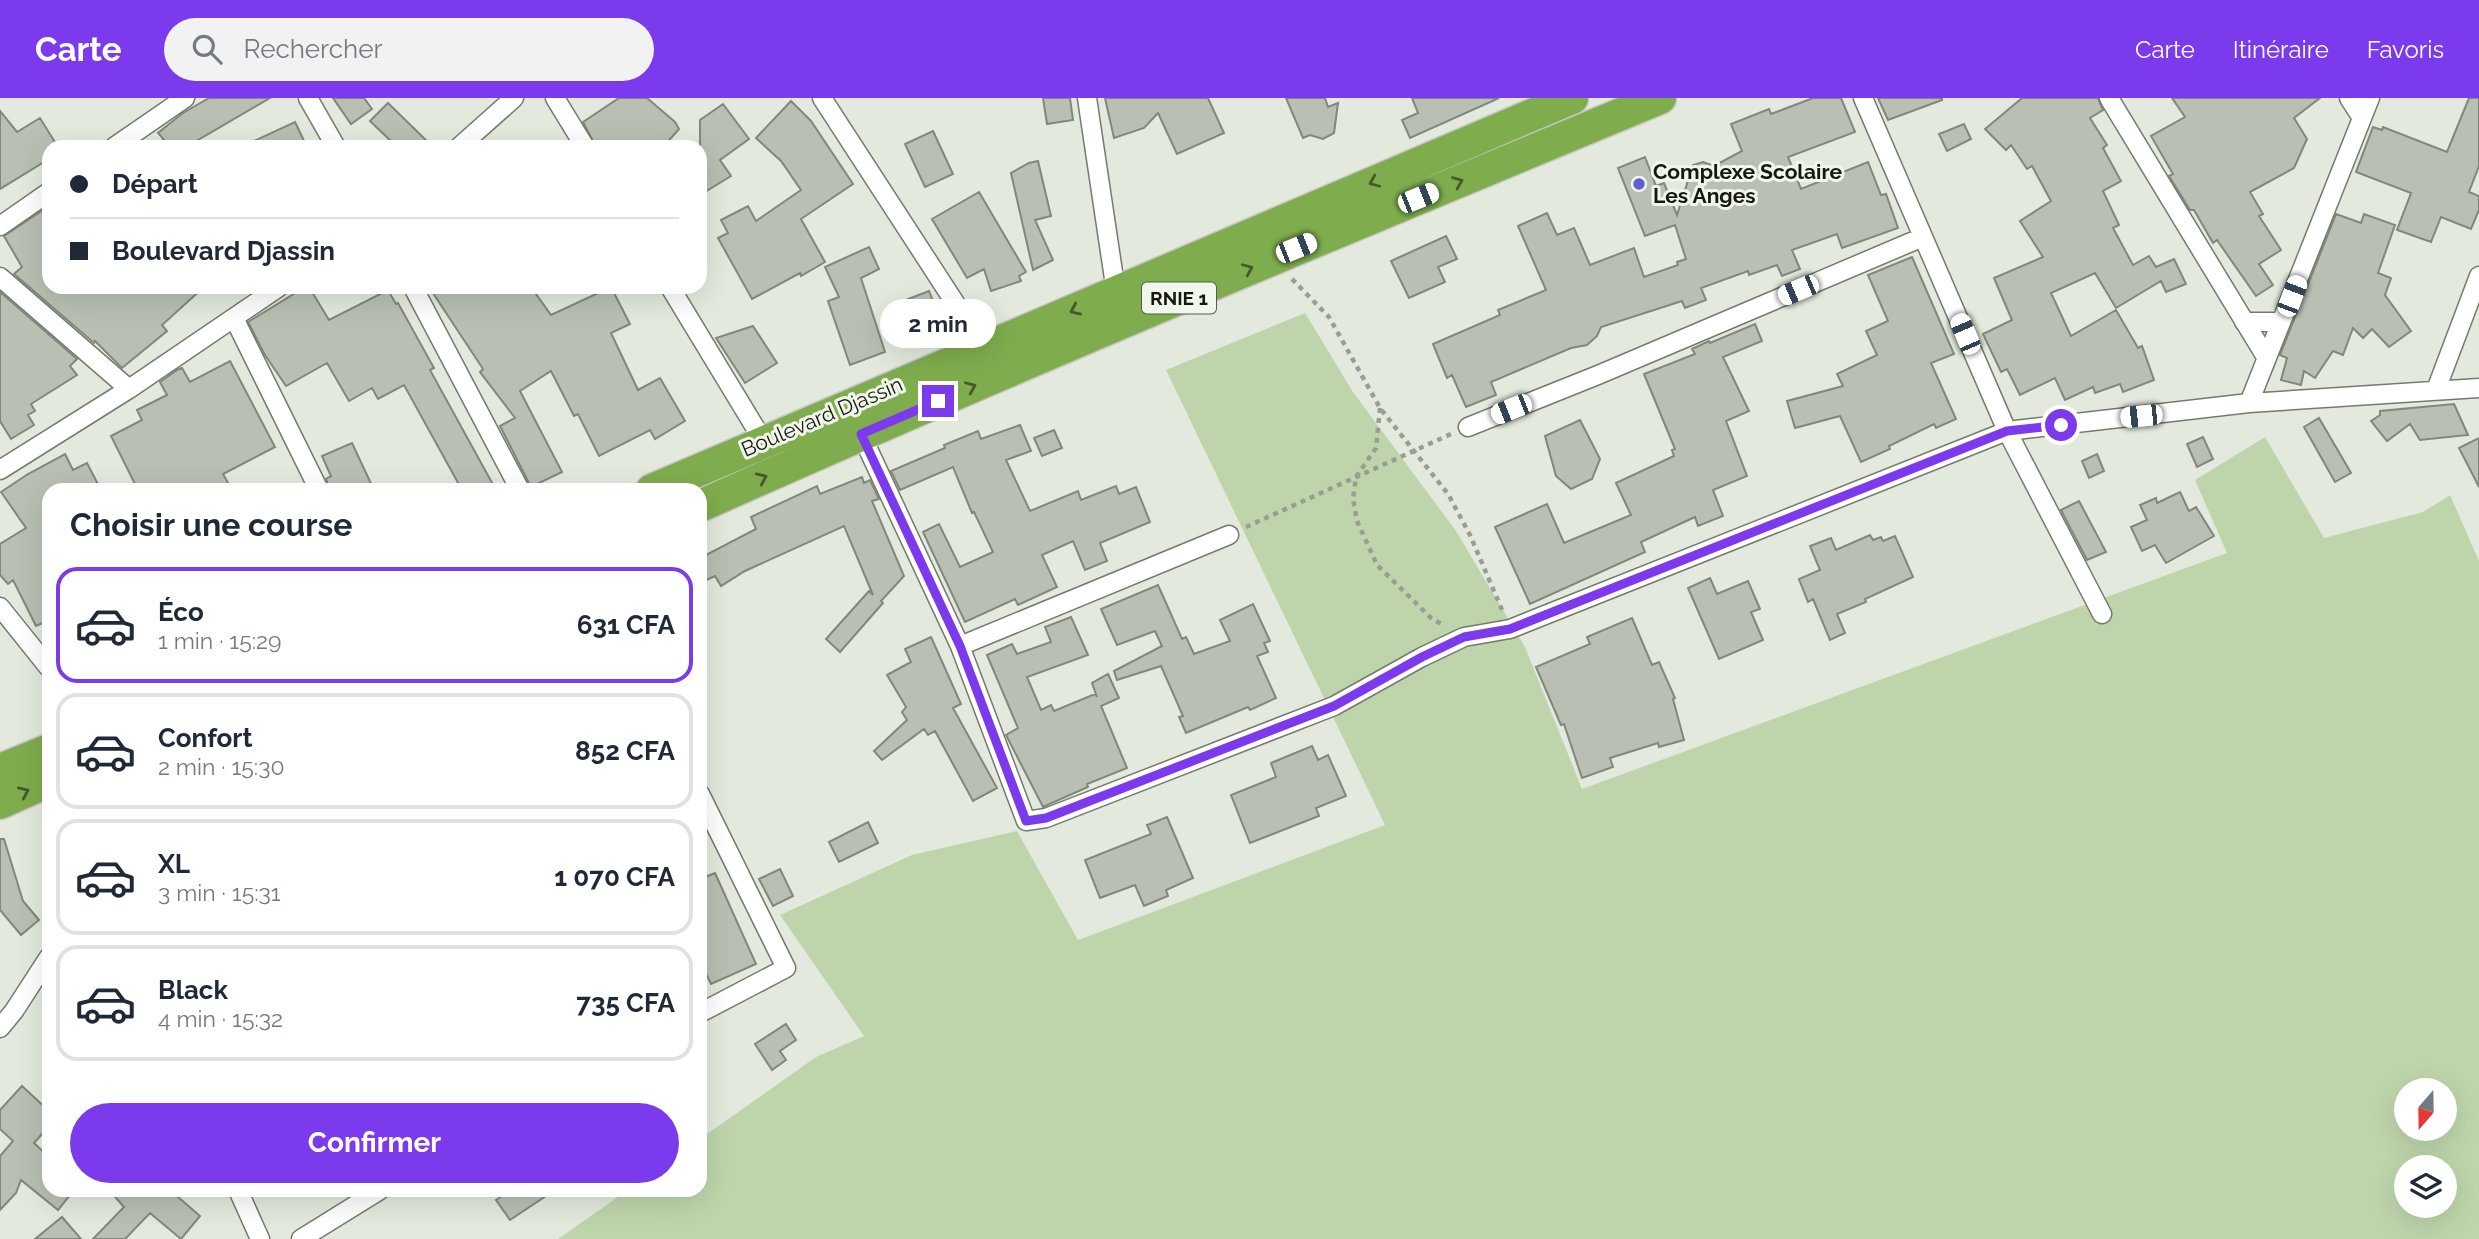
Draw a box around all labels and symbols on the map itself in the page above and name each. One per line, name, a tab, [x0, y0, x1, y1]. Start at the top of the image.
place label: Complexe Scolaire Les Anges	[1653, 159, 1842, 208]
one-way arrow	[1369, 174, 1381, 188]
one-way arrow	[1451, 176, 1463, 190]
marker: Complexe Scolaire Les Anges	[1631, 176, 1647, 192]
car	[1395, 180, 1442, 216]
car	[1273, 230, 1320, 266]
one-way arrow	[1241, 263, 1253, 277]
car	[1775, 272, 1822, 308]
car	[2275, 273, 2310, 319]
road number: RNIE 1	[1142, 282, 1216, 314]
callout: 2 min	[880, 300, 996, 348]
one-way arrow	[1069, 301, 1081, 315]
car	[1948, 311, 1983, 357]
street label: Boulevard Djassin	[737, 371, 906, 462]
one-way arrow	[964, 381, 976, 395]
route end	[922, 385, 954, 417]
car	[1488, 391, 1535, 427]
car	[2120, 403, 2163, 429]
route start	[2045, 409, 2077, 441]
one-way arrow	[755, 472, 768, 486]
one-way arrow	[17, 786, 30, 800]
north arrow	[2394, 1078, 2457, 1141]

